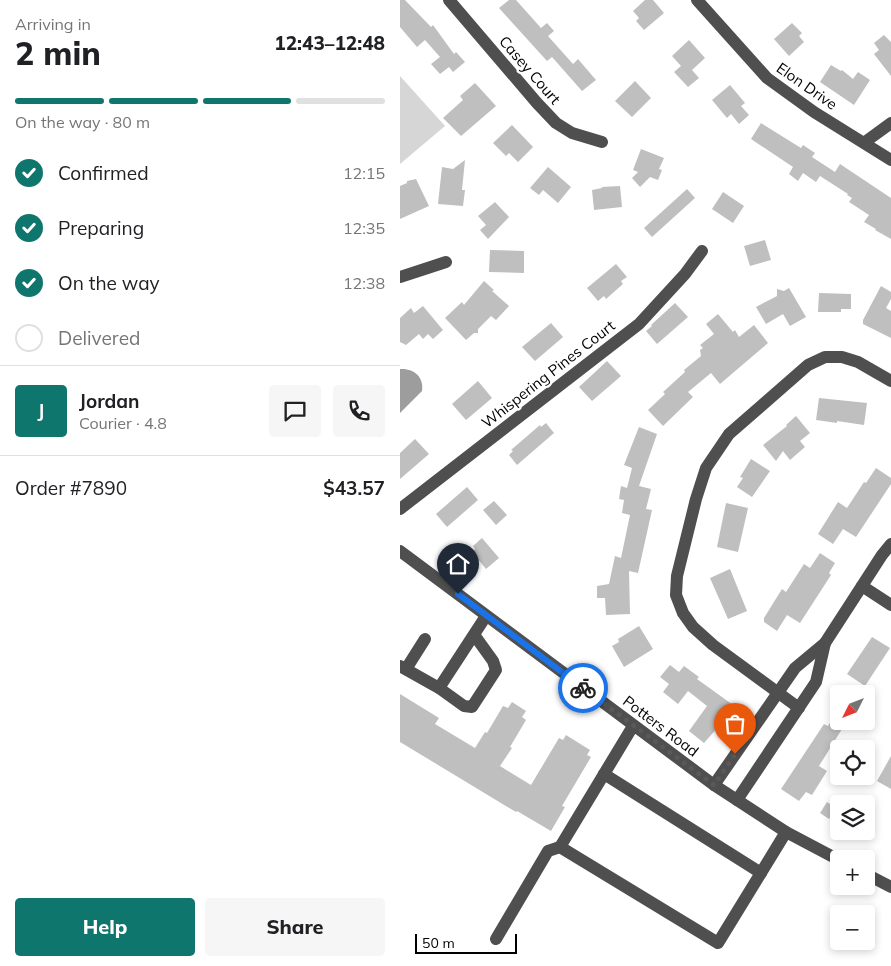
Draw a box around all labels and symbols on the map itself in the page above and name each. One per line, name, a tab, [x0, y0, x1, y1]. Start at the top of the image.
street label: Casey Court	[495, 32, 565, 108]
street label: Elon Drive	[773, 58, 841, 114]
street label: Whispering Pines Court	[477, 316, 619, 432]
pin	[437, 543, 479, 594]
courier	[558, 663, 608, 713]
north arrow	[830, 685, 875, 730]
street label: Potters Road	[619, 691, 703, 761]
pin	[714, 703, 756, 754]
scale bar	[415, 931, 518, 954]

